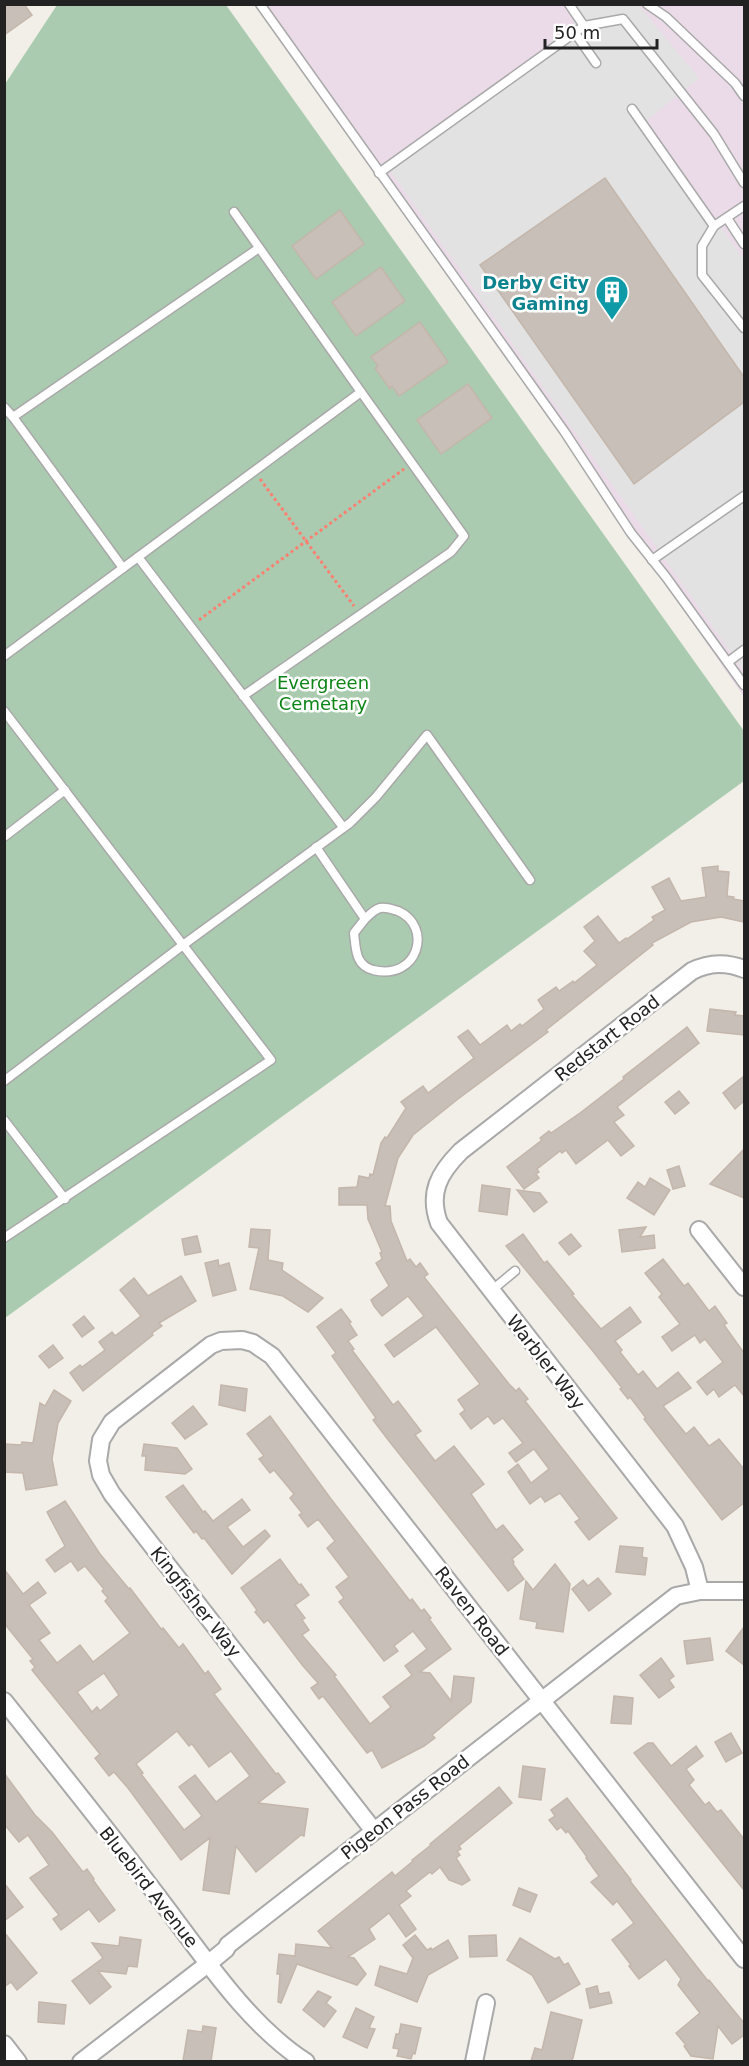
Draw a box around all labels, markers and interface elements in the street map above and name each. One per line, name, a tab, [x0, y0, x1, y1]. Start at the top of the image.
scale bar	[545, 12, 658, 50]
text: 50 m	[554, 22, 600, 43]
place label: Derby City Gaming	[482, 272, 589, 314]
building icon: Derby City Gaming	[594, 274, 630, 321]
park label: Evergreen Cemetary	[277, 672, 369, 714]
street label: Redstart Road	[550, 991, 664, 1085]
street label: Warbler Way	[503, 1311, 590, 1414]
street label: Kingfisher Way	[146, 1543, 246, 1662]
street label: Raven Road	[431, 1562, 513, 1660]
street label: Pigeon Pass Road	[337, 1750, 473, 1864]
street label: Bluebird Avenue	[95, 1822, 203, 1952]

